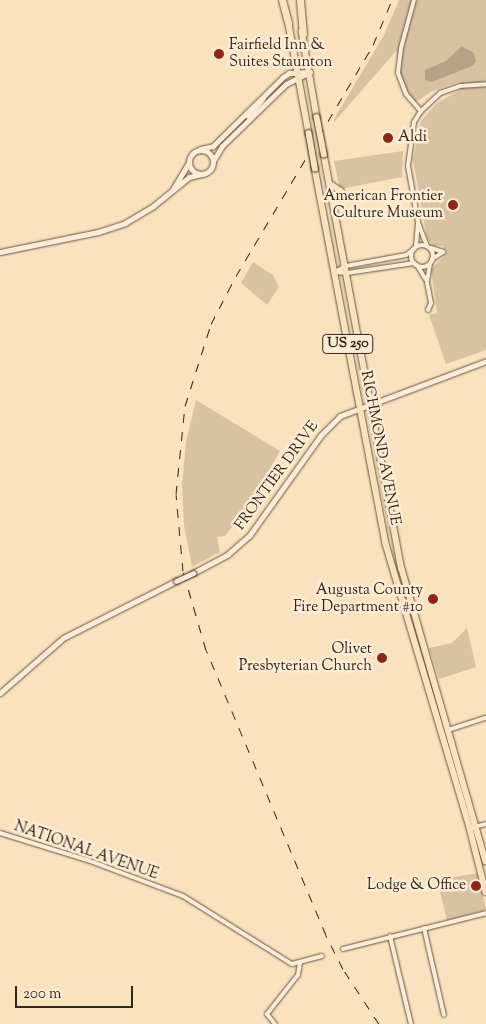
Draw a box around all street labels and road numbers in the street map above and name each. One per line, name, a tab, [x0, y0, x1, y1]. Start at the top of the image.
road number: US 250	[322, 332, 374, 356]
street label: RICHMOND AVENUE	[356, 369, 404, 527]
street label: FRONTIER DRIVE	[231, 418, 323, 534]
street label: NATIONAL AVENUE	[12, 818, 160, 884]

